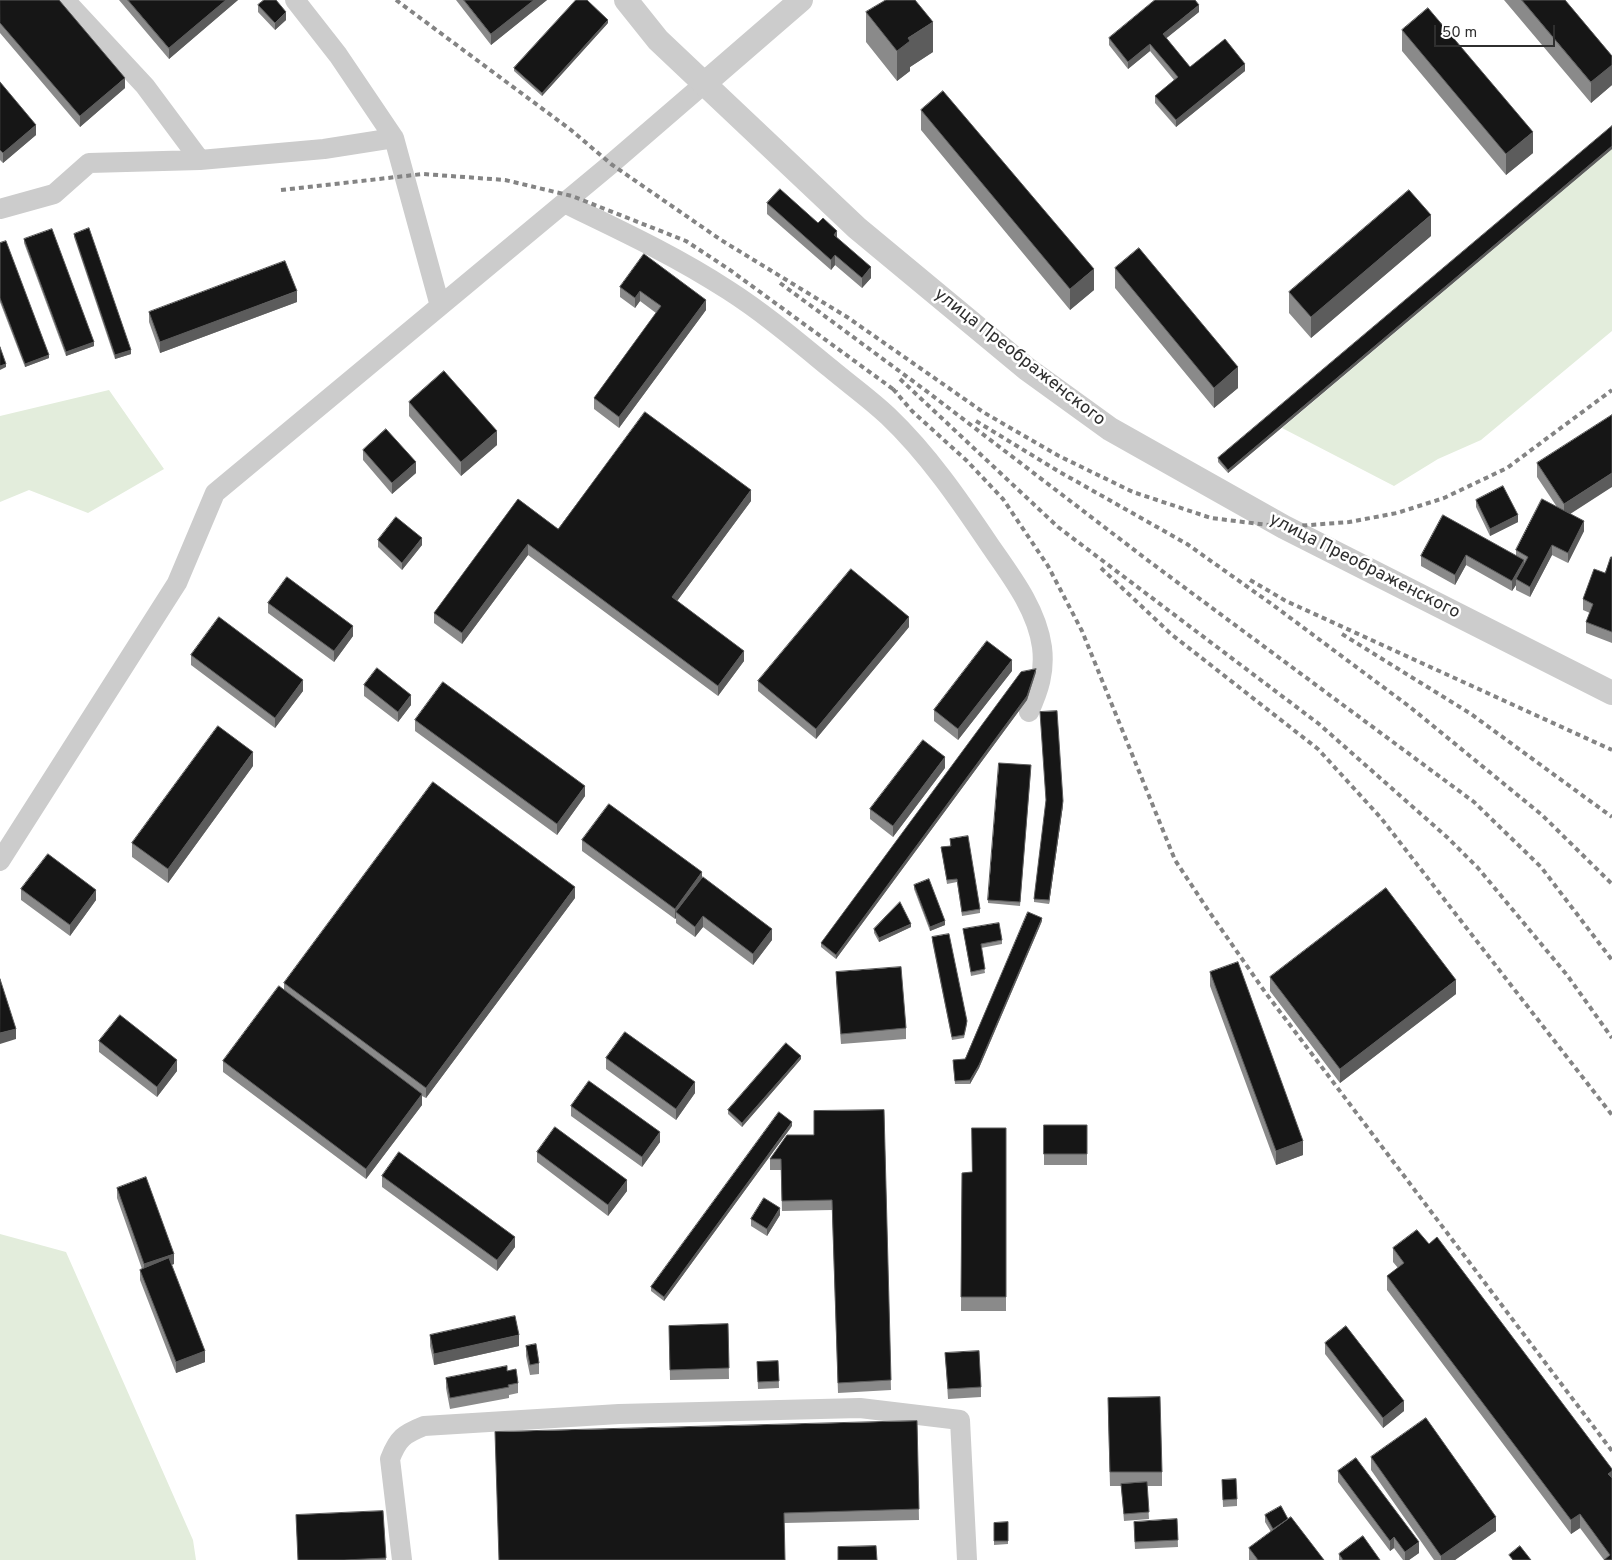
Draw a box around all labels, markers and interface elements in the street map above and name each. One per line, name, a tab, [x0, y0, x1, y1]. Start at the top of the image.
scale bar	[1437, 15, 1558, 47]
text: 50 m	[1442, 24, 1477, 43]
street label: улица Преображенского	[929, 284, 1109, 432]
street label: улица Преображенского	[1265, 509, 1463, 625]

